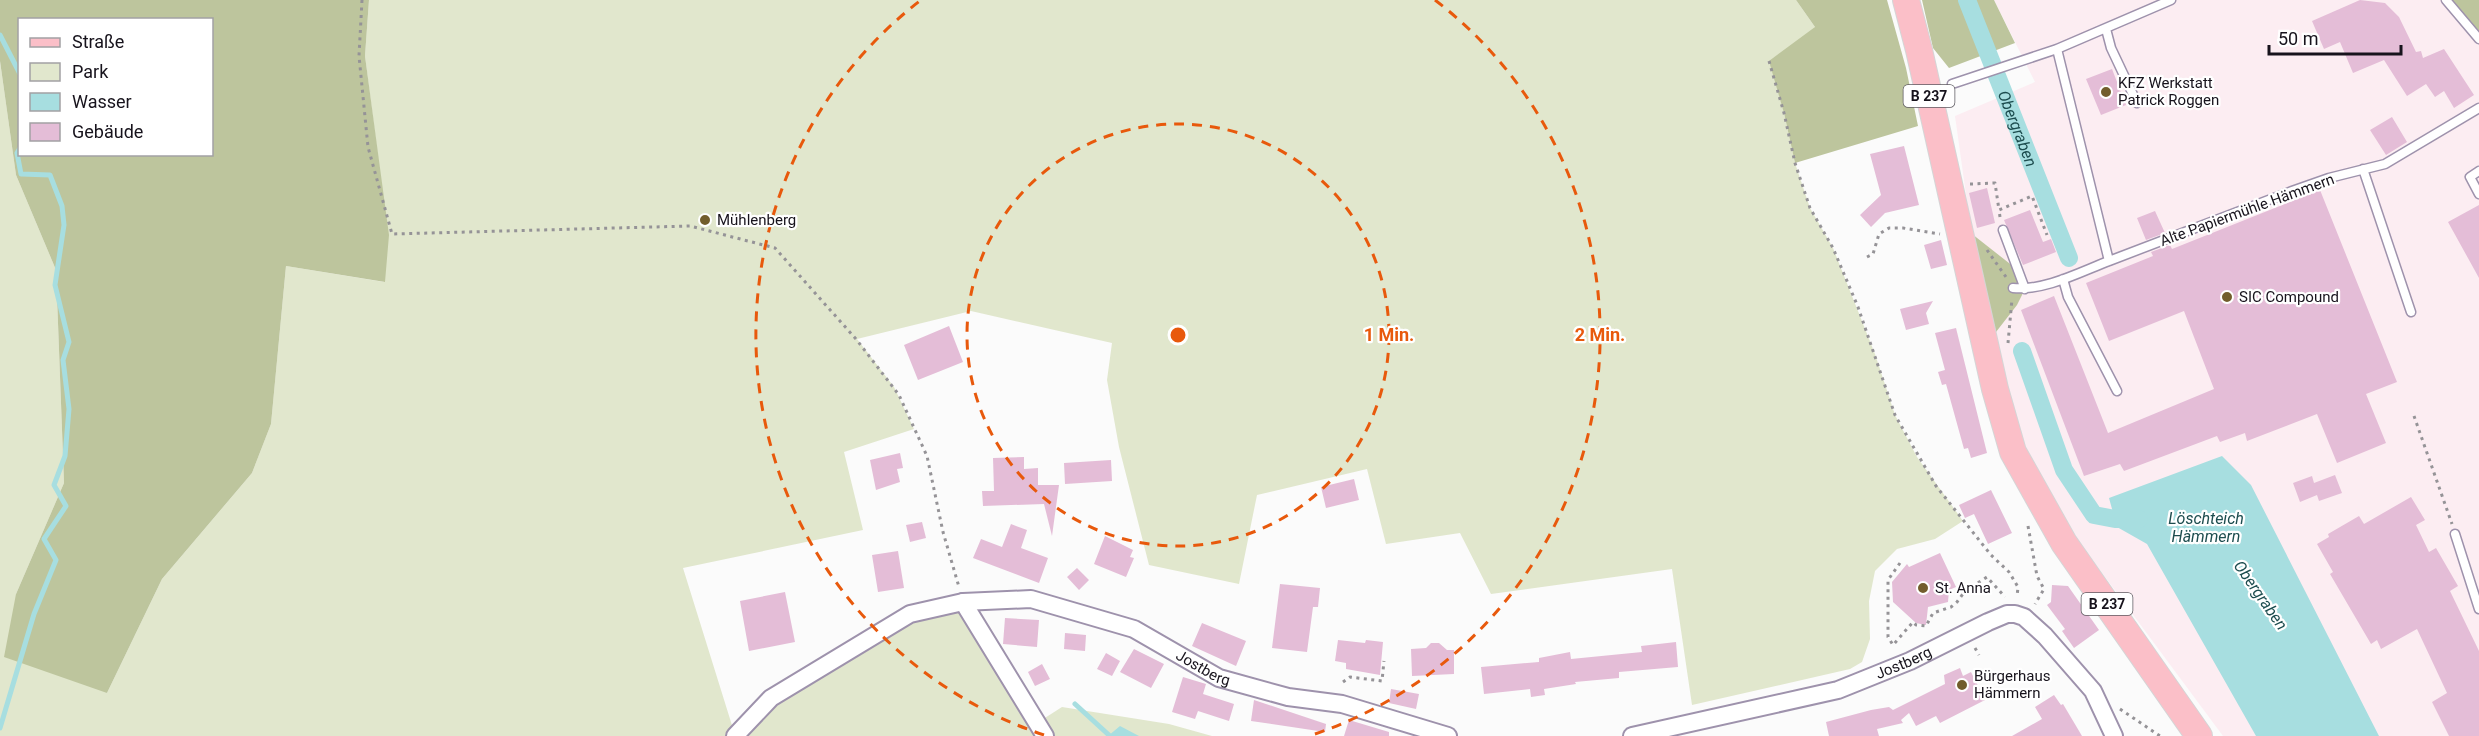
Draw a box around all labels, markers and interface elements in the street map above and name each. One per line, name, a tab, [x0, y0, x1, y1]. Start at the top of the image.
legend	[18, 18, 213, 156]
scale bar	[2269, 18, 2401, 56]
text: 50 m	[2278, 28, 2318, 49]
text: Straße	[72, 31, 124, 52]
text: Park	[72, 61, 109, 82]
place label: KFZ Werkstatt Patrick Roggen	[2118, 74, 2219, 109]
road number: B 237	[1904, 85, 1954, 107]
marker: KFZ Werkstatt Patrick Roggen	[2099, 85, 2113, 99]
water label: Obergraben	[1994, 88, 2041, 169]
text: Wasser	[72, 91, 132, 112]
text: Gebäude	[72, 121, 143, 142]
street label: Alte Papiermühle Hämmern	[2157, 170, 2337, 250]
place label: Mühlenberg	[717, 211, 796, 229]
marker: Mühlenberg	[698, 213, 712, 227]
place label: SIC Compound	[2239, 288, 2339, 306]
marker: SIC Compound	[2220, 290, 2234, 304]
text: 1 Min.	[1364, 324, 1414, 345]
text: 2 Min.	[1575, 324, 1625, 345]
centre of rings	[1168, 325, 1188, 345]
water label: Löschteich Hämmern	[2168, 509, 2244, 546]
water label: Obergraben	[2230, 557, 2291, 634]
place label: St. Anna	[1935, 579, 1991, 597]
marker: St. Anna	[1916, 581, 1930, 595]
road number: B 237	[2082, 593, 2132, 615]
street label: Jostberg	[1873, 643, 1935, 683]
street label: Jostberg	[1173, 646, 1232, 690]
place label: Bürgerhaus Hämmern	[1974, 667, 2050, 702]
marker: Bürgerhaus Hämmern	[1955, 678, 1969, 692]

